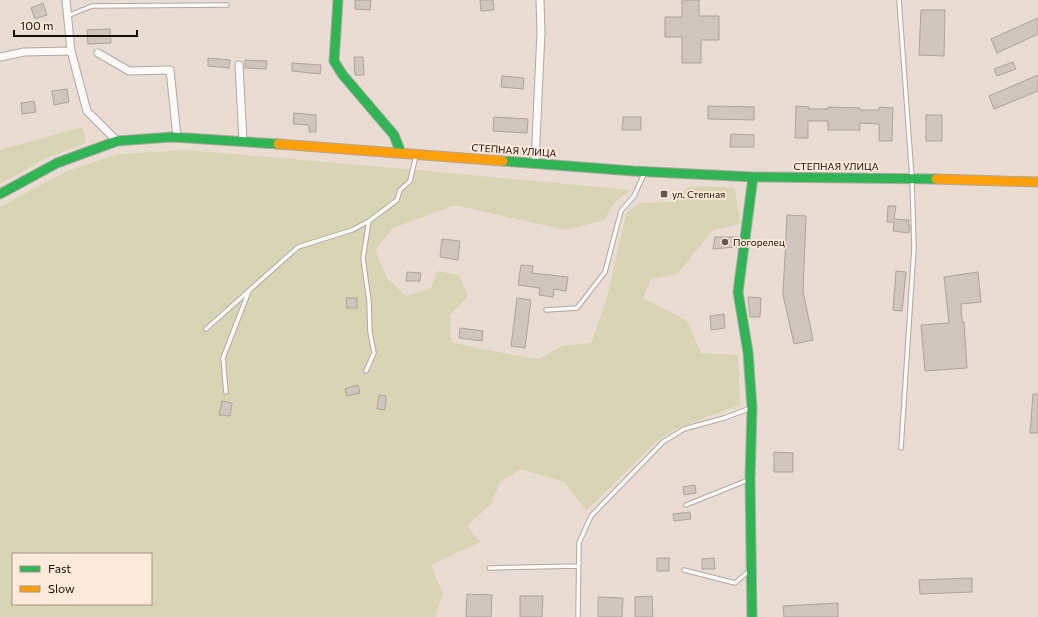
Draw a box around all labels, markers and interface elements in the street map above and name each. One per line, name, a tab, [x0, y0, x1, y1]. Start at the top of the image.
scale bar	[14, 12, 137, 38]
text: 100 m	[20, 18, 54, 32]
street label: СТЕПНАЯ УЛИЦА	[471, 141, 557, 159]
street label: СТЕПНАЯ УЛИЦА	[793, 160, 879, 172]
place label: ул. Степная	[672, 188, 725, 200]
marker: ул. Степная	[659, 189, 669, 199]
place label: Погорелец	[733, 236, 785, 248]
marker: Погорелец	[720, 237, 730, 247]
legend	[12, 553, 152, 605]
text: Fast	[48, 561, 71, 575]
text: Slow	[48, 581, 75, 595]

